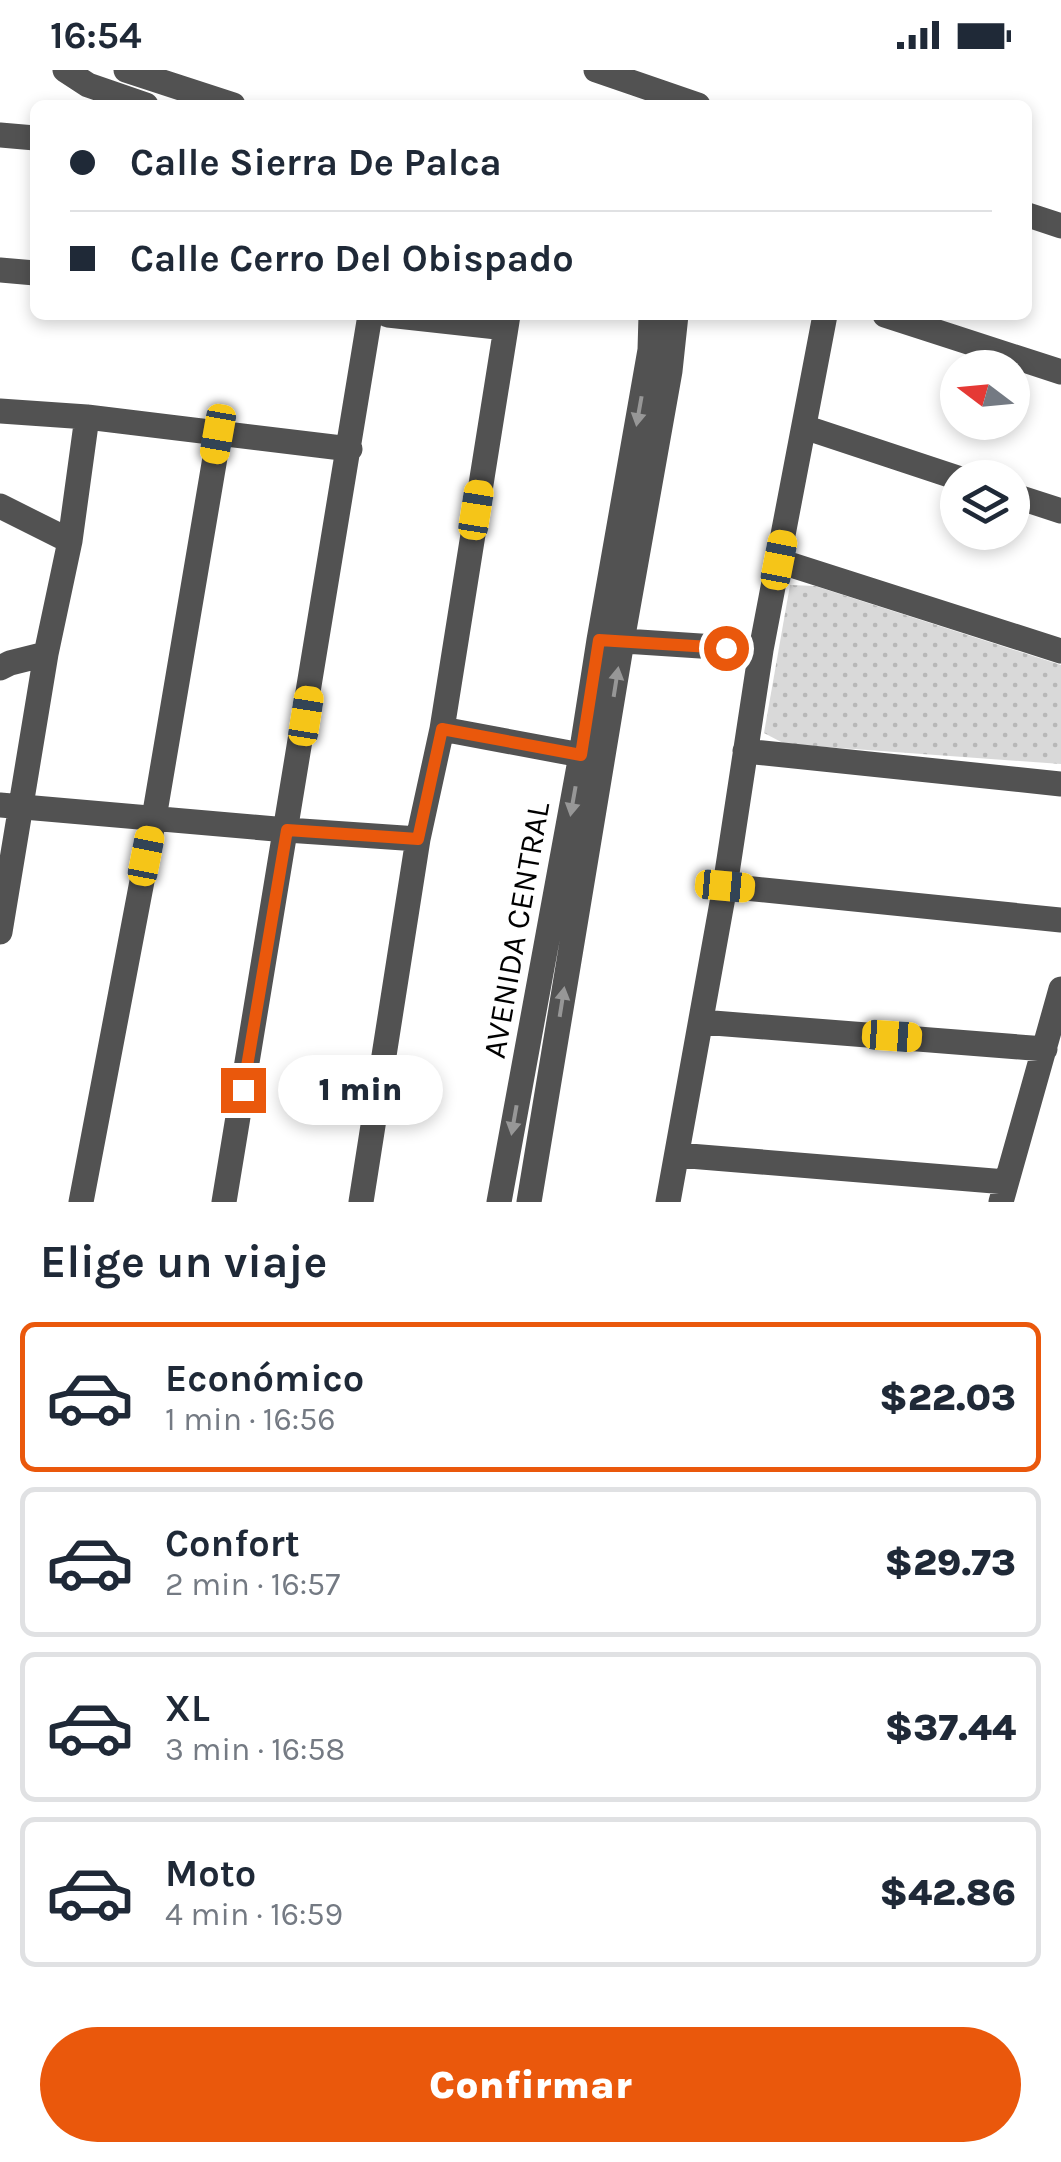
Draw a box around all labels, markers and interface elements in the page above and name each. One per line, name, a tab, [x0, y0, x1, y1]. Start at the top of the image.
text: 16:54	[50, 13, 142, 58]
text: Calle Sierra De Palca	[130, 140, 502, 185]
text: Calle Cerro Del Obispado	[130, 236, 574, 281]
north arrow	[940, 350, 1030, 440]
map controls	[940, 350, 1030, 550]
one-way arrow	[631, 396, 646, 428]
car	[198, 402, 238, 466]
button: layers	[940, 460, 1030, 550]
car	[456, 478, 496, 542]
car	[759, 528, 799, 592]
route start	[704, 626, 749, 671]
one-way arrow	[609, 665, 624, 697]
car	[286, 684, 326, 748]
one-way arrow	[564, 786, 580, 817]
street label: AVENIDA CENTRAL	[476, 799, 557, 1061]
car	[126, 824, 166, 888]
car	[694, 868, 756, 904]
one-way arrow	[555, 986, 571, 1018]
car	[861, 1019, 923, 1053]
callout: 1 min	[278, 1055, 443, 1125]
route end	[221, 1068, 266, 1113]
text: 1 min	[319, 1071, 402, 1108]
one-way arrow	[505, 1105, 521, 1136]
text: Elige un viaje	[40, 1236, 327, 1288]
icon: car	[45, 1352, 135, 1442]
text: Económico	[165, 1356, 364, 1401]
text: $22.03	[879, 1375, 1016, 1420]
text: 1 min · 16:56	[165, 1401, 336, 1438]
icon: car	[45, 1517, 135, 1607]
text: Confort	[165, 1521, 300, 1566]
text: $29.73	[885, 1540, 1016, 1585]
text: 2 min · 16:57	[165, 1566, 340, 1603]
icon: car	[45, 1682, 135, 1772]
text: XL	[165, 1686, 210, 1731]
text: $37.44	[885, 1705, 1016, 1750]
text: 3 min · 16:58	[165, 1731, 345, 1768]
icon: car	[45, 1847, 135, 1937]
text: Moto	[165, 1851, 256, 1896]
text: $42.86	[879, 1870, 1016, 1915]
text: 4 min · 16:59	[165, 1896, 343, 1933]
button: Confirmar	[40, 2027, 1021, 2142]

